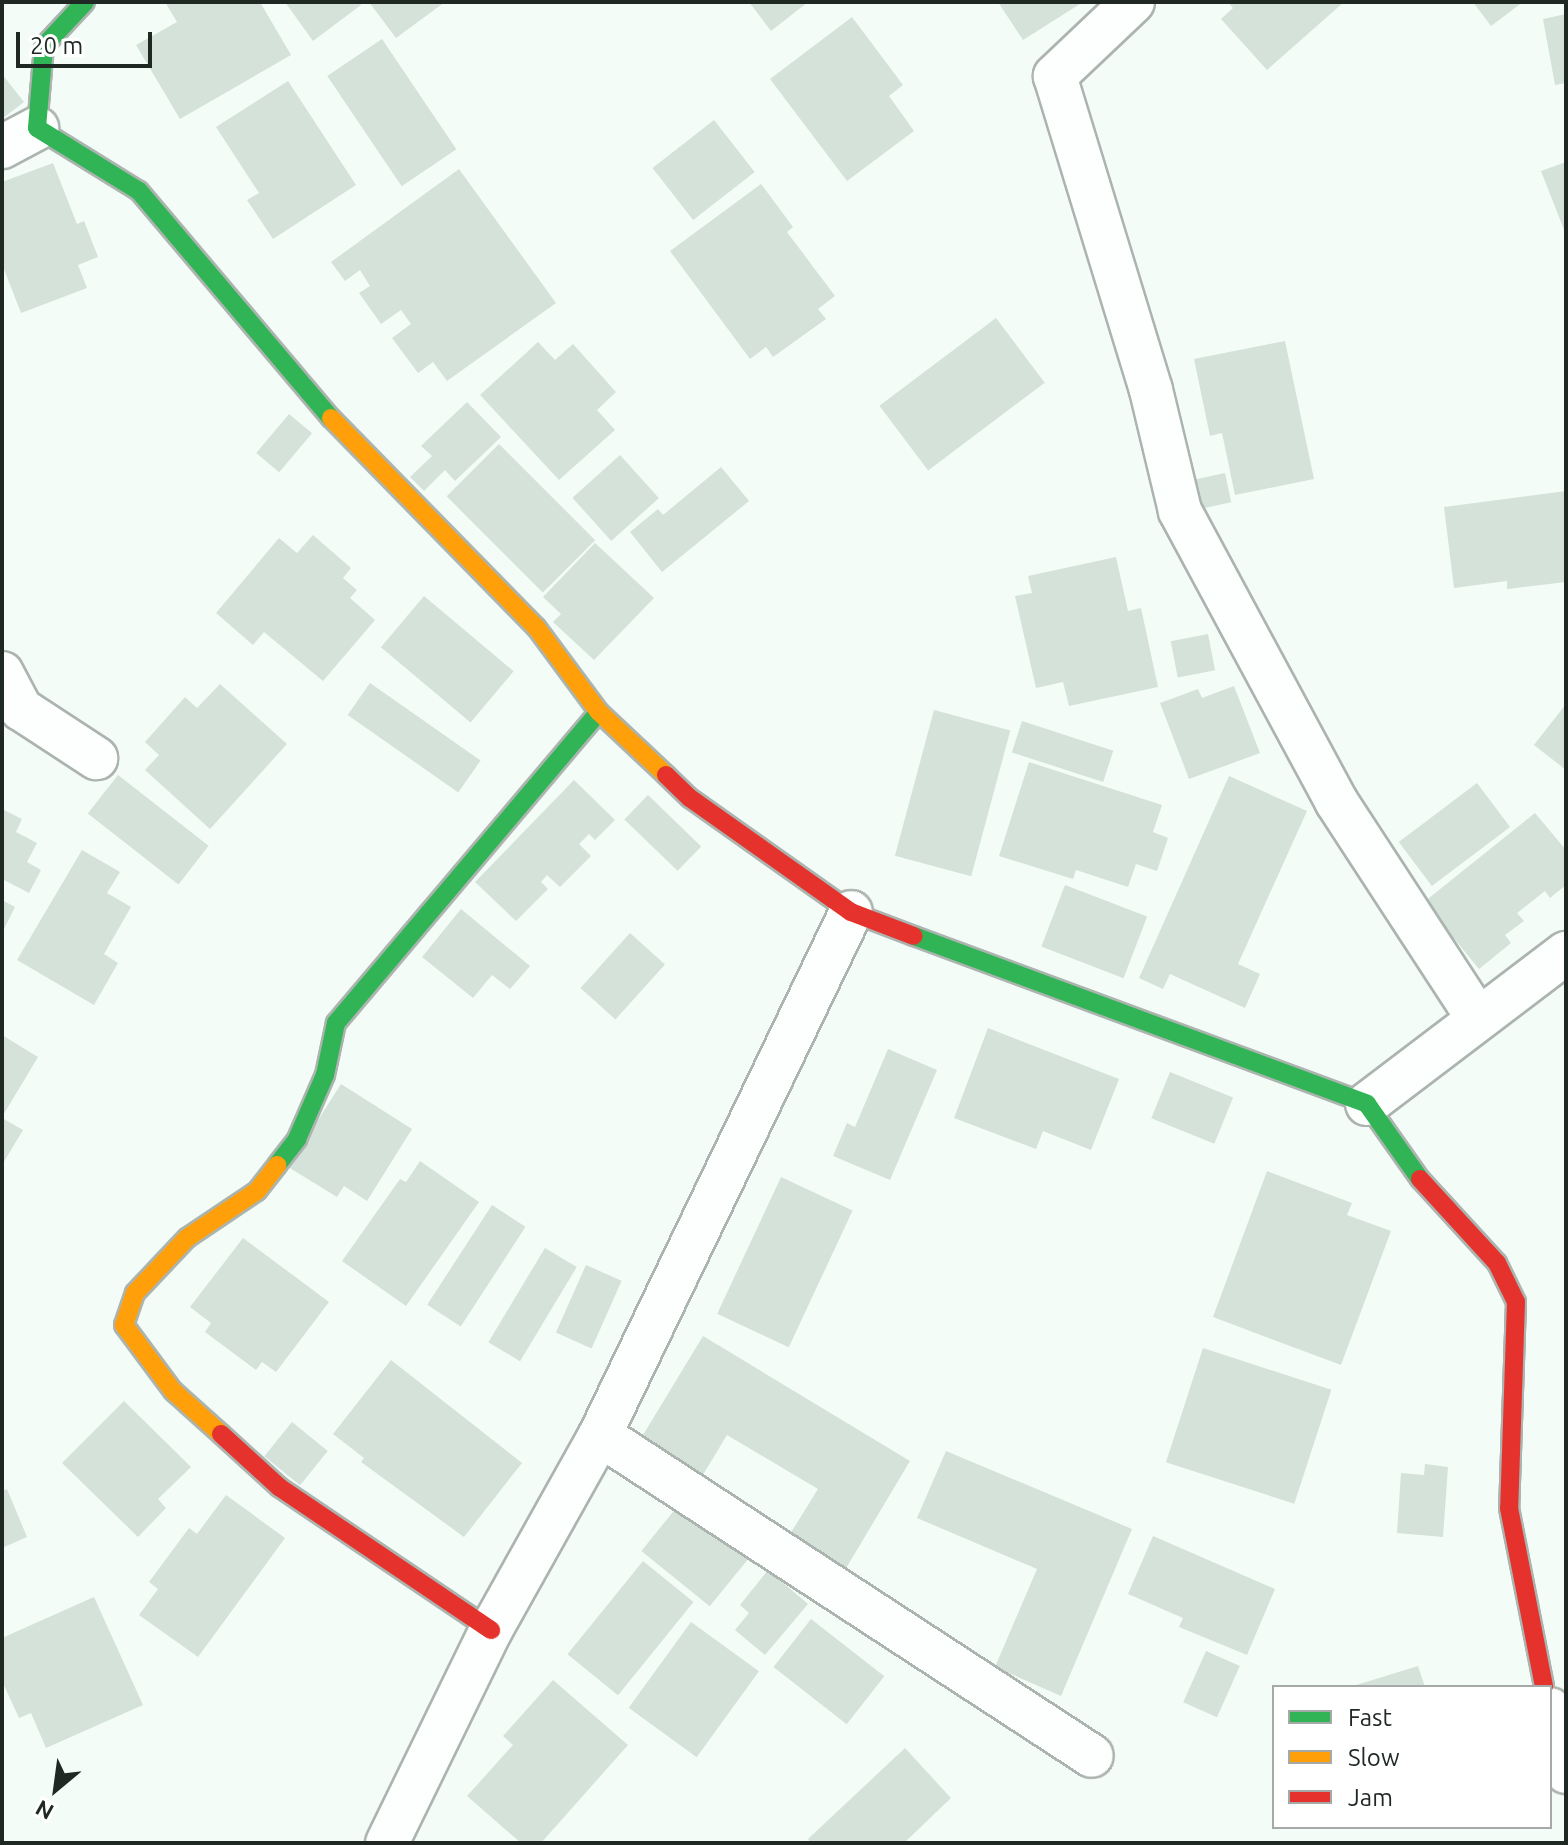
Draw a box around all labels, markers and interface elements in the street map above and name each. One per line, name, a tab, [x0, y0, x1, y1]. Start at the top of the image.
scale bar	[20, 16, 156, 66]
text: 20 m	[30, 32, 83, 59]
legend	[1272, 1685, 1552, 1829]
text: Fast	[1348, 1704, 1392, 1731]
text: Slow	[1348, 1744, 1400, 1771]
north arrow	[16, 1749, 96, 1829]
text: Jam	[1348, 1784, 1393, 1811]
text: N	[31, 1796, 57, 1825]

